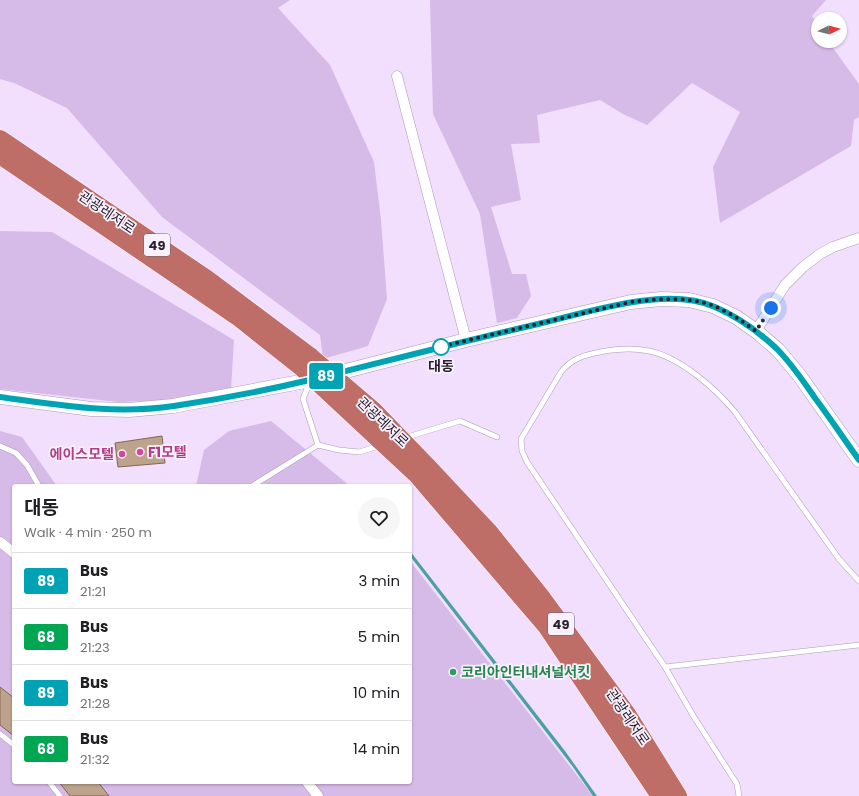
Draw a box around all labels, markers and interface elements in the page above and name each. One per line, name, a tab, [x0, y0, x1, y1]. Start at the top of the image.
north arrow	[811, 12, 847, 48]
map controls	[811, 12, 847, 48]
street label: 관광레저로	[75, 186, 139, 238]
road number: 49	[144, 234, 170, 256]
your location	[761, 298, 781, 318]
marker: 대동	[432, 338, 450, 356]
place label: 대동	[428, 356, 454, 376]
line badge: 89	[308, 363, 344, 389]
text: 89	[317, 366, 335, 386]
street label: 관광레저로	[353, 392, 413, 452]
place label: F1모텔	[148, 442, 187, 462]
place label: 에이스모텔	[50, 444, 114, 464]
marker: F1모텔	[135, 447, 145, 457]
marker: 에이스모텔	[117, 449, 127, 459]
text: 대동	[24, 494, 59, 521]
button: heart	[358, 497, 400, 539]
text: Walk · 4 min · 250 m	[24, 523, 152, 542]
text: Bus	[80, 560, 108, 581]
text: 3 min	[358, 570, 400, 591]
text: 89	[37, 571, 55, 591]
text: 21:21	[80, 582, 106, 601]
road number: 49	[548, 613, 574, 635]
text: Bus	[80, 616, 108, 637]
text: 5 min	[358, 626, 400, 647]
text: 68	[37, 627, 55, 647]
text: 21:23	[80, 638, 110, 657]
place label: 코리아인터내셔널서킷	[461, 662, 590, 682]
marker: 코리아인터내셔널서킷	[448, 667, 458, 677]
text: Bus	[80, 672, 108, 693]
text: 10 min	[353, 682, 400, 703]
text: 89	[37, 683, 55, 703]
street label: 관광레저로	[602, 685, 654, 749]
text: 21:28	[80, 694, 110, 713]
text: Bus	[80, 728, 108, 749]
text: 14 min	[353, 738, 400, 759]
text: 68	[37, 739, 55, 759]
text: 21:32	[80, 750, 110, 769]

